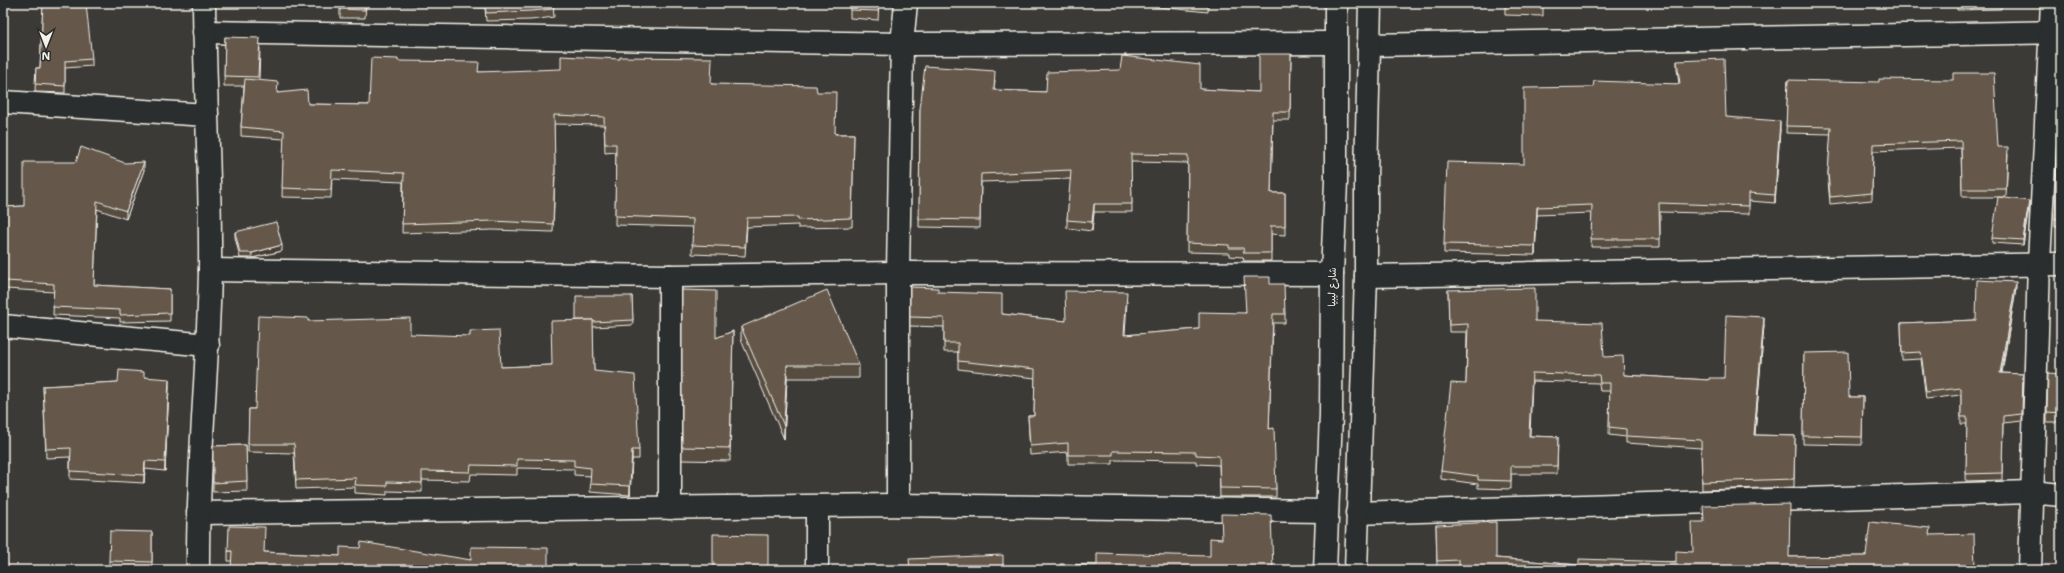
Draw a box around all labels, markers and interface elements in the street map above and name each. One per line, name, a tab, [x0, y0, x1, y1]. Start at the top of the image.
north arrow	[26, 26, 66, 66]
text: N	[41, 48, 50, 63]
street label: شارع ليبيا	[1325, 267, 1340, 307]

